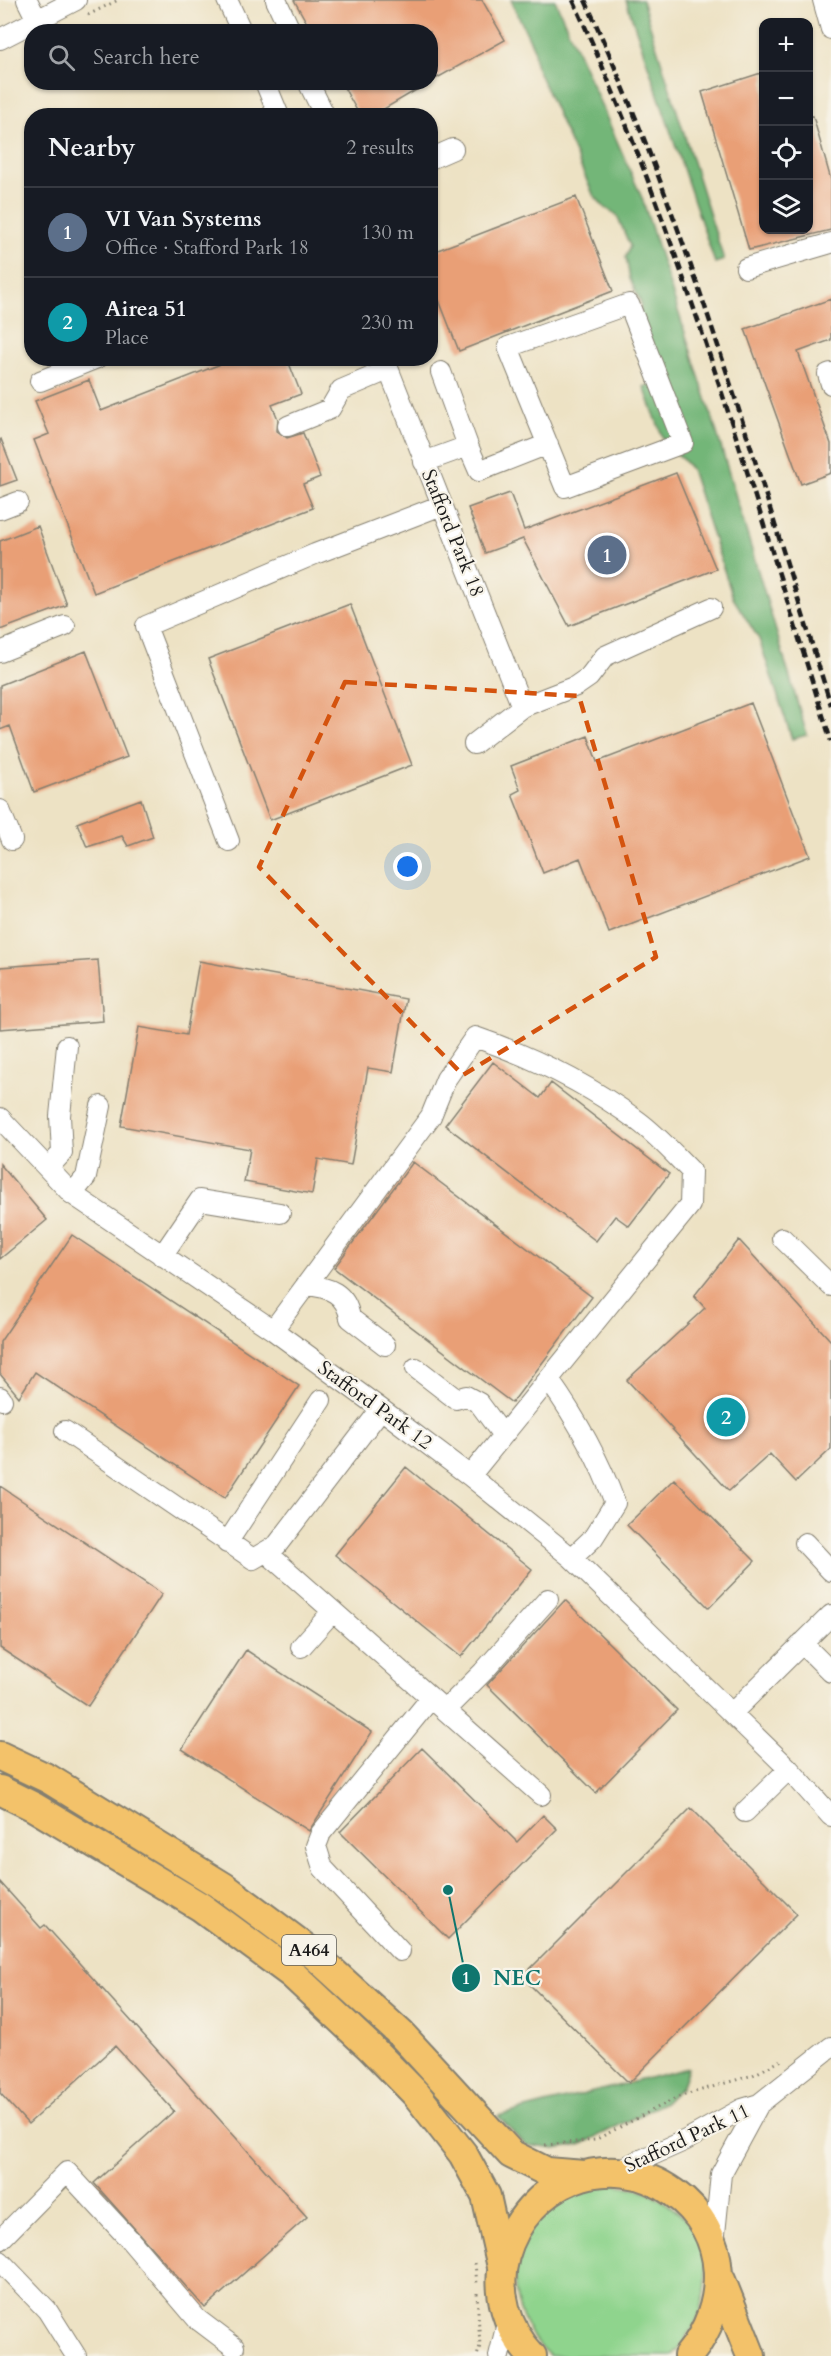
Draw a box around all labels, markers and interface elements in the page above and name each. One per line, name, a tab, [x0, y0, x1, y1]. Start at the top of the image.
map controls	[759, 18, 813, 234]
button: +	[759, 18, 813, 72]
search box	[24, 24, 438, 90]
icon: search	[45, 41, 78, 74]
text: Search here	[93, 42, 200, 72]
button: −	[759, 72, 813, 126]
button: locate	[759, 126, 813, 180]
text: Nearby	[48, 130, 136, 165]
text: 2 results	[346, 134, 414, 161]
button: layers	[759, 180, 813, 234]
text: VI Van Systems	[105, 204, 261, 234]
text: 1	[62, 219, 73, 246]
text: 130 m	[361, 219, 414, 246]
text: Office · Stafford Park 18	[105, 234, 309, 261]
text: Airea 51	[105, 294, 187, 324]
text: 2	[62, 309, 73, 336]
text: 230 m	[361, 309, 414, 336]
text: Place	[105, 324, 149, 351]
street label: Stafford Park 18	[415, 465, 491, 601]
pin: 1	[588, 532, 626, 578]
your location	[393, 852, 422, 881]
street label: Stafford Park 12	[312, 1354, 438, 1456]
pin: 2	[706, 1394, 746, 1440]
road number: A464	[282, 1935, 336, 1965]
callout: NEC	[451, 1958, 553, 1997]
text: NEC	[493, 1964, 541, 1993]
text: 1	[461, 1966, 471, 1991]
street label: Stafford Park 11	[620, 2097, 754, 2179]

